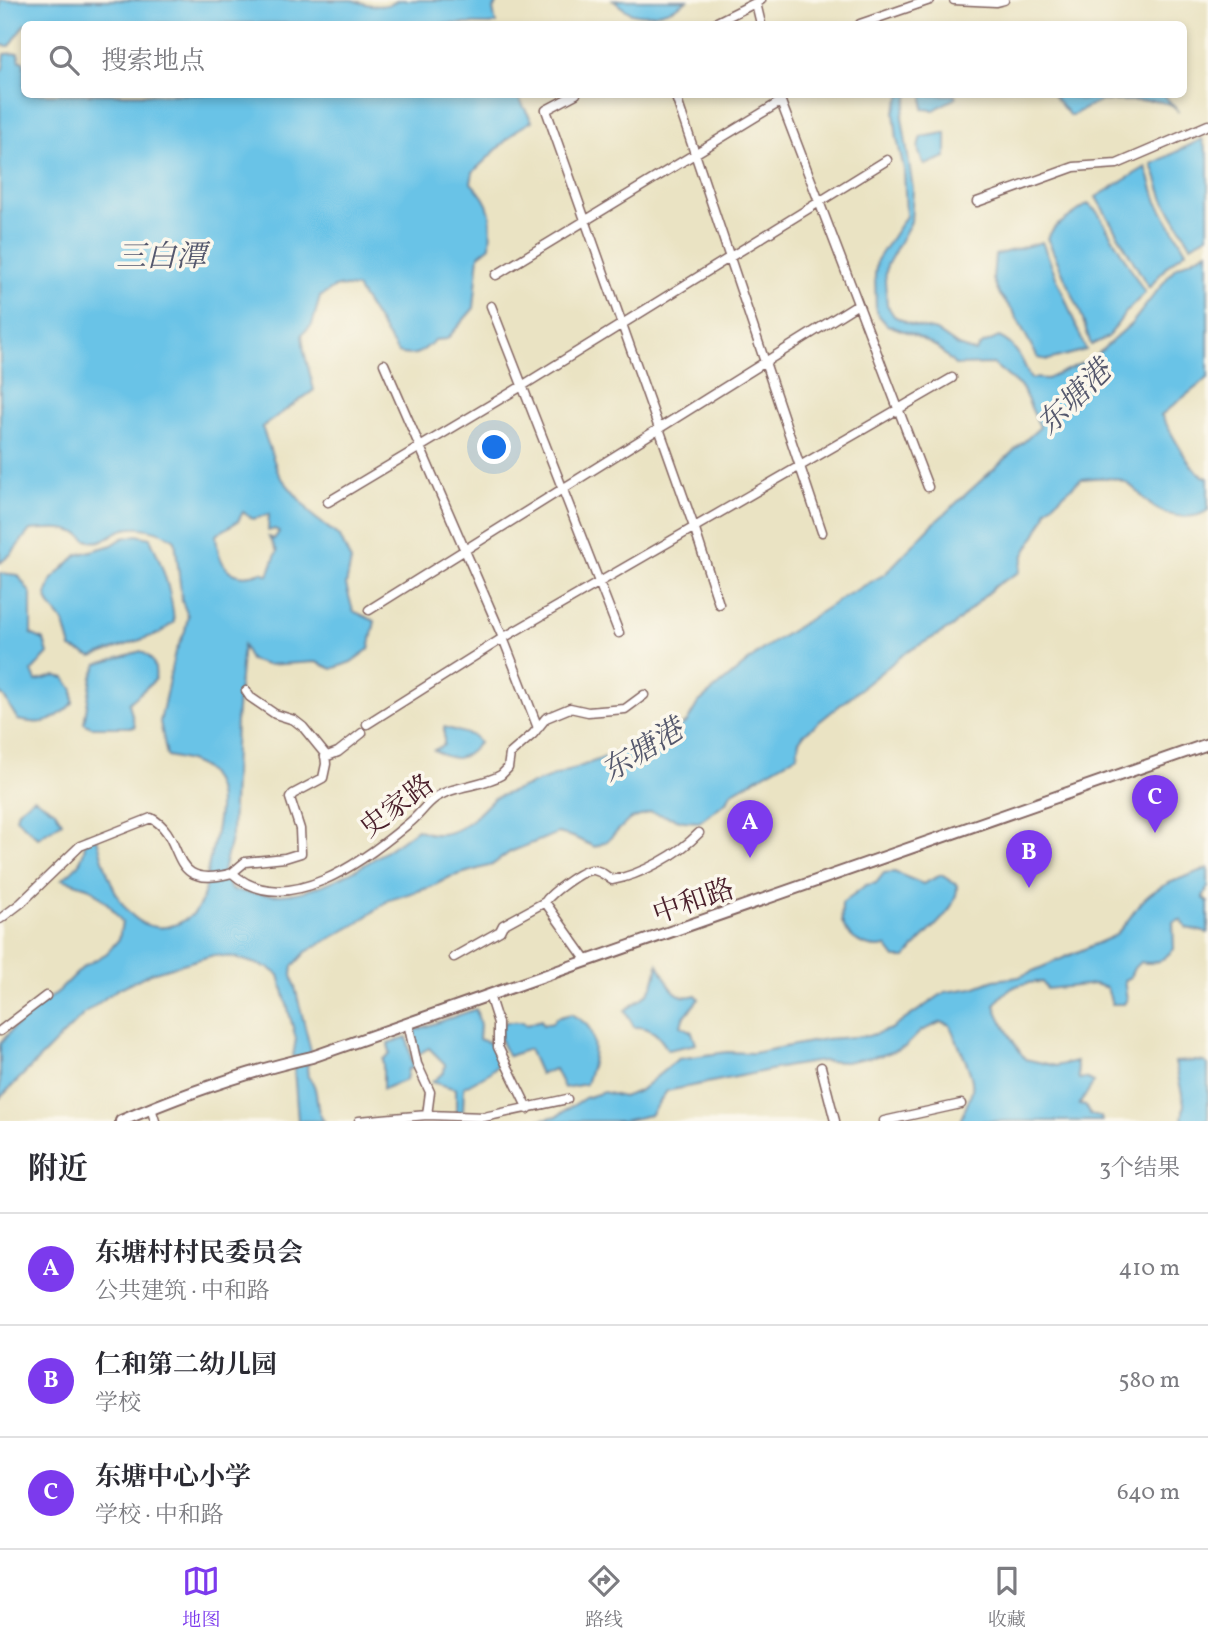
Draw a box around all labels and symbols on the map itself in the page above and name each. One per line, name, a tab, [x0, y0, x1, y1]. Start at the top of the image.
water label: 三白潭	[116, 237, 211, 279]
water label: 东塘港	[1029, 349, 1125, 445]
your location	[477, 430, 511, 464]
water label: 东塘港	[594, 708, 696, 793]
street label: 史家路	[352, 766, 443, 848]
pin: C	[1132, 775, 1178, 833]
pin: A	[727, 800, 773, 858]
pin: B	[1006, 830, 1052, 888]
street label: 中和路	[648, 870, 740, 934]

